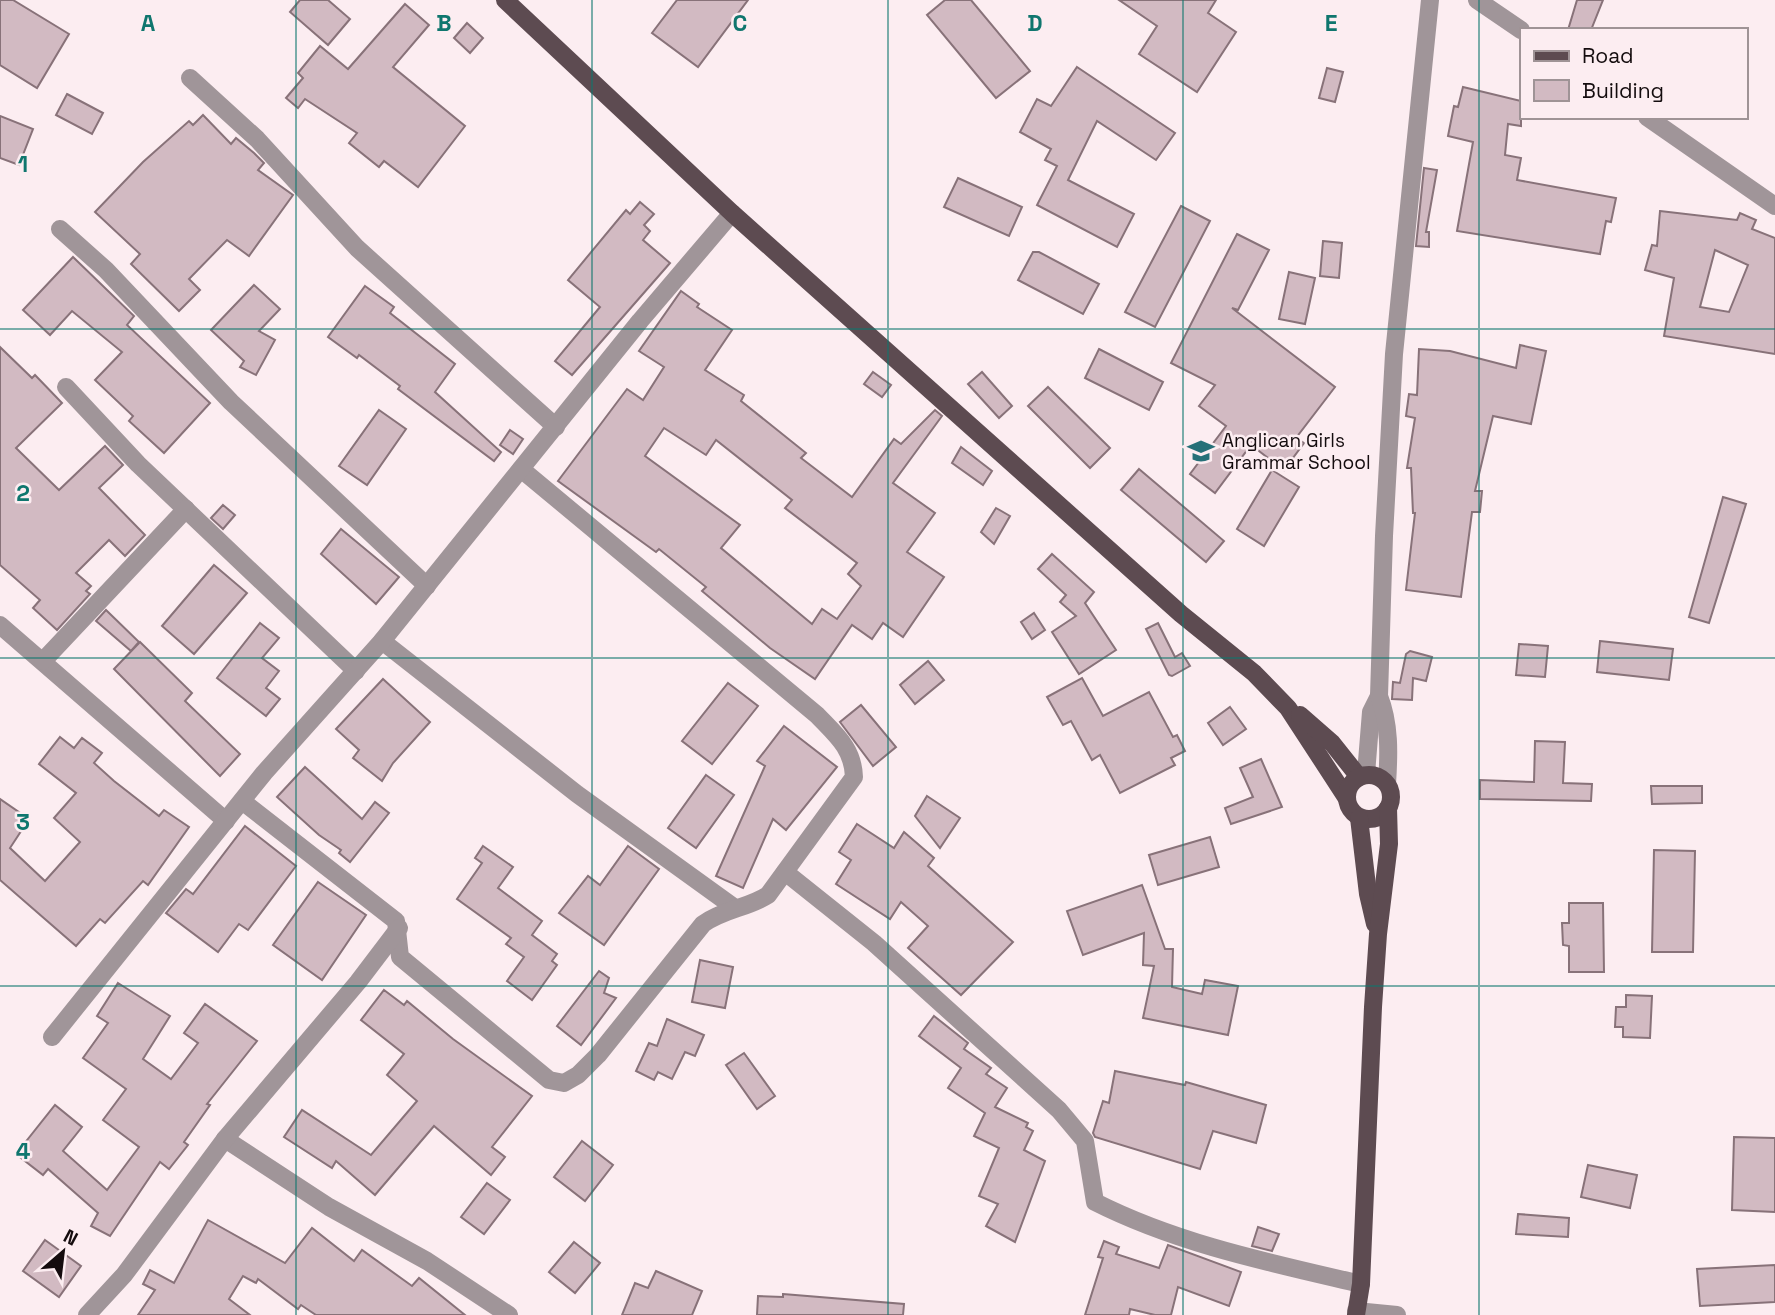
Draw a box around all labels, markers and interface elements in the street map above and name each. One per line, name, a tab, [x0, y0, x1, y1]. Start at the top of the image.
text: A	[141, 8, 156, 38]
text: B	[436, 8, 452, 38]
text: C	[733, 8, 747, 38]
text: D	[1027, 8, 1043, 38]
text: E	[1325, 8, 1337, 38]
legend	[1520, 28, 1747, 119]
text: Road	[1582, 42, 1634, 69]
text: Building	[1582, 77, 1664, 104]
text: 1	[18, 149, 28, 179]
place label: Anglican Girls Grammar School	[1222, 428, 1371, 475]
school or university icon: Anglican Girls Grammar School	[1186, 436, 1216, 466]
text: 2	[16, 478, 30, 508]
text: 3	[16, 807, 30, 837]
text: 4	[16, 1136, 31, 1166]
north arrow	[28, 1217, 98, 1287]
text: N	[59, 1223, 82, 1251]

